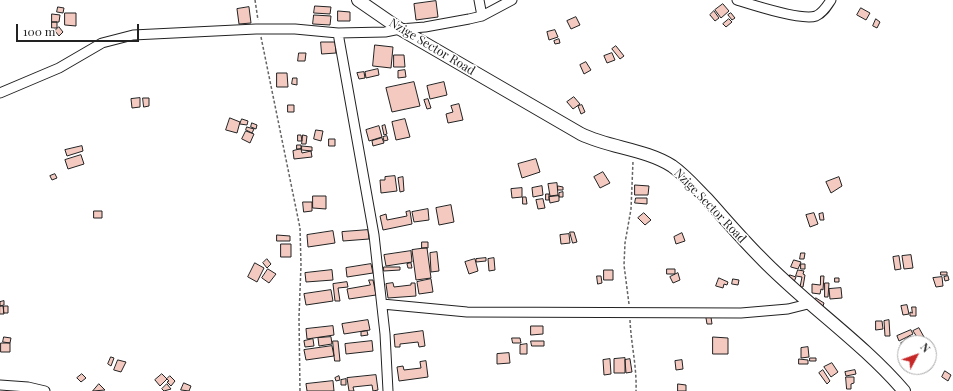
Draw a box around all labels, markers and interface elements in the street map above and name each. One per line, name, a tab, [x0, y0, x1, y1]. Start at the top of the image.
scale bar	[18, 16, 141, 42]
street label: Nzige Sector Road	[386, 16, 478, 78]
text: 100 m	[23, 23, 55, 39]
street label: Nzige Sector Road	[671, 166, 749, 246]
north arrow	[897, 335, 937, 375]
text: N	[917, 340, 934, 355]

